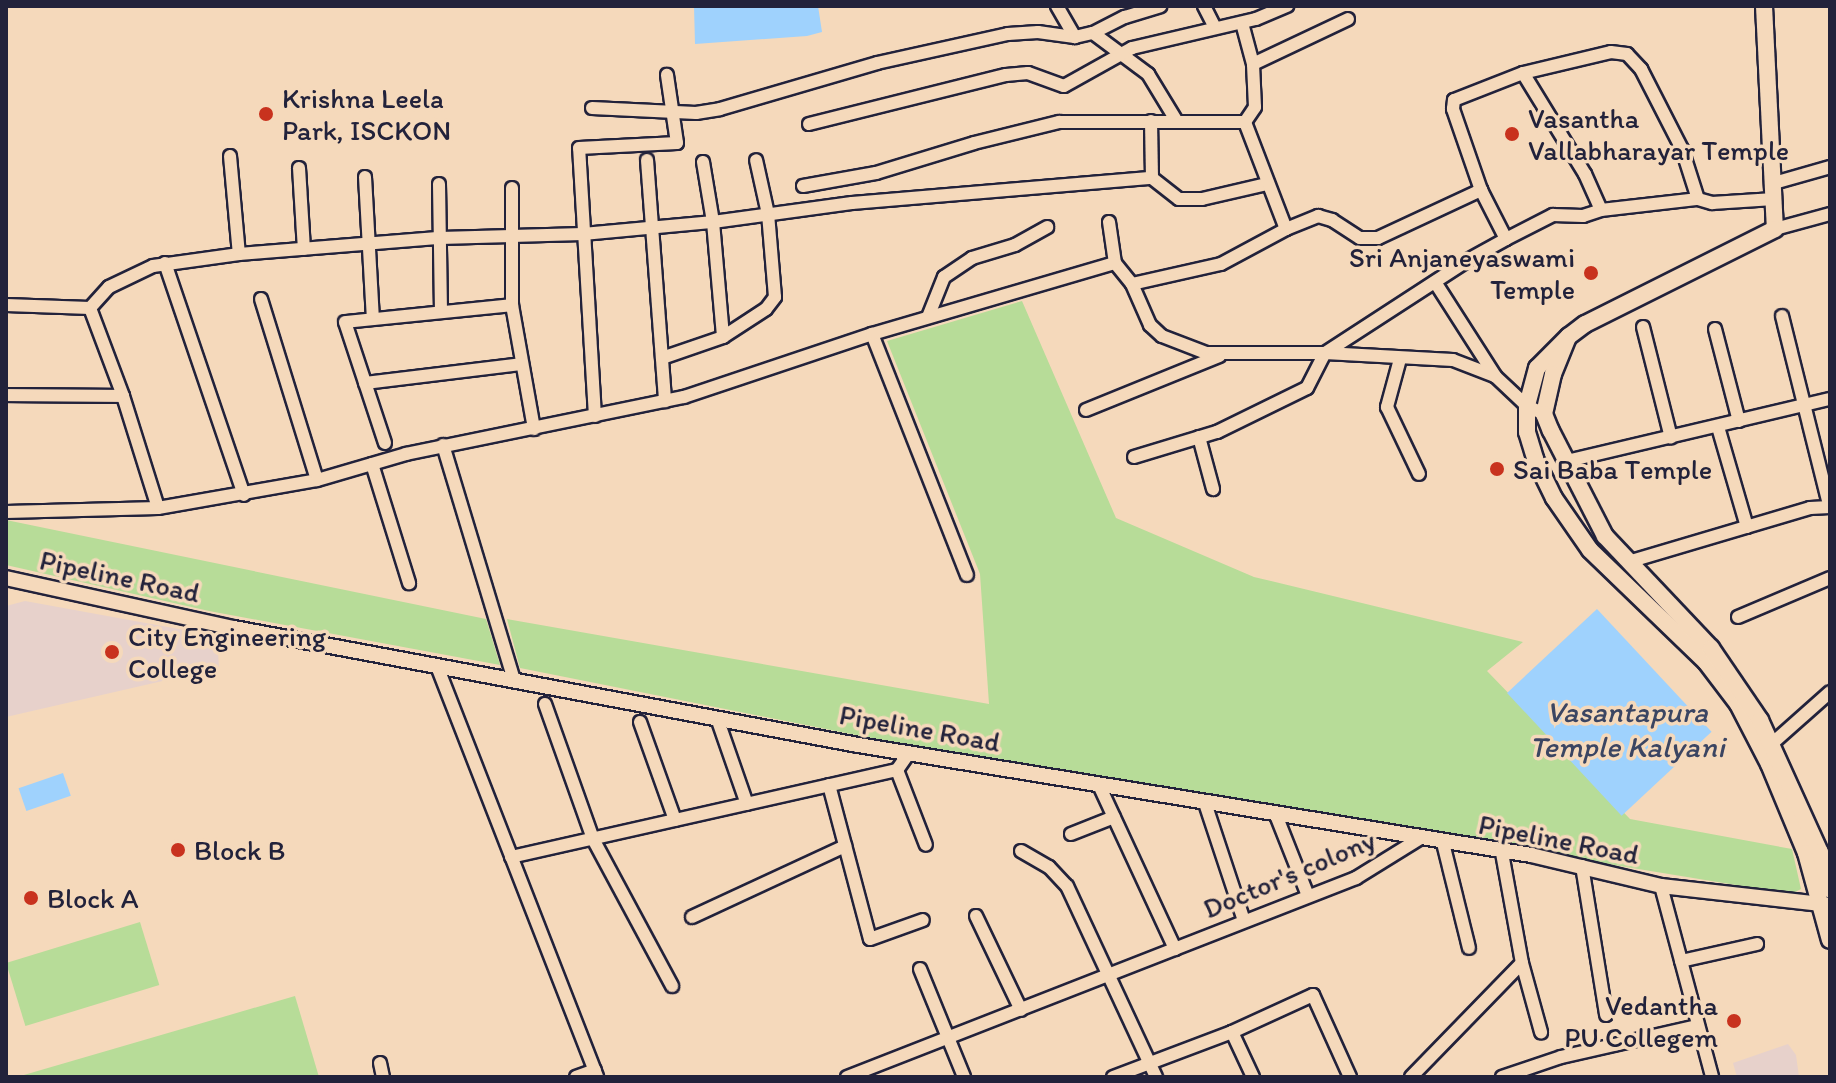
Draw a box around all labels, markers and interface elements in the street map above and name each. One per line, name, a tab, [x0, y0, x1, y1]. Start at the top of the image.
place label: Krishna Leela Park, ISCKON	[282, 81, 451, 147]
place label: Vasantha Vallabharayar Temple	[1528, 101, 1786, 167]
marker: Krishna Leela Park, ISCKON	[257, 105, 275, 123]
marker: Vasantha Vallabharayar Temple	[1503, 125, 1521, 143]
place label: Sri Anjaneyaswami Temple	[1346, 240, 1575, 306]
marker: Sri Anjaneyaswami Temple	[1582, 264, 1600, 282]
place label: Sai Baba Temple	[1513, 452, 1709, 486]
marker: Sai Baba Temple	[1488, 460, 1506, 478]
street label: Pipeline Road	[37, 543, 203, 609]
place label: City Engineering College	[128, 619, 326, 685]
marker: City Engineering College	[103, 643, 121, 661]
water label: Vasantapura Temple Kalyani	[1530, 694, 1724, 764]
street label: Pipeline Road	[837, 697, 1003, 759]
street label: Pipeline Road	[1476, 807, 1642, 871]
street label: Doctor's colony	[1198, 823, 1380, 925]
place label: Block B	[194, 833, 286, 867]
marker: Block B	[169, 841, 187, 859]
place label: Block A	[47, 881, 139, 915]
marker: Block A	[22, 889, 40, 907]
place label: Vedantha PU Collegem	[1564, 988, 1718, 1054]
marker: Vedantha PU Collegem	[1725, 1012, 1743, 1030]

